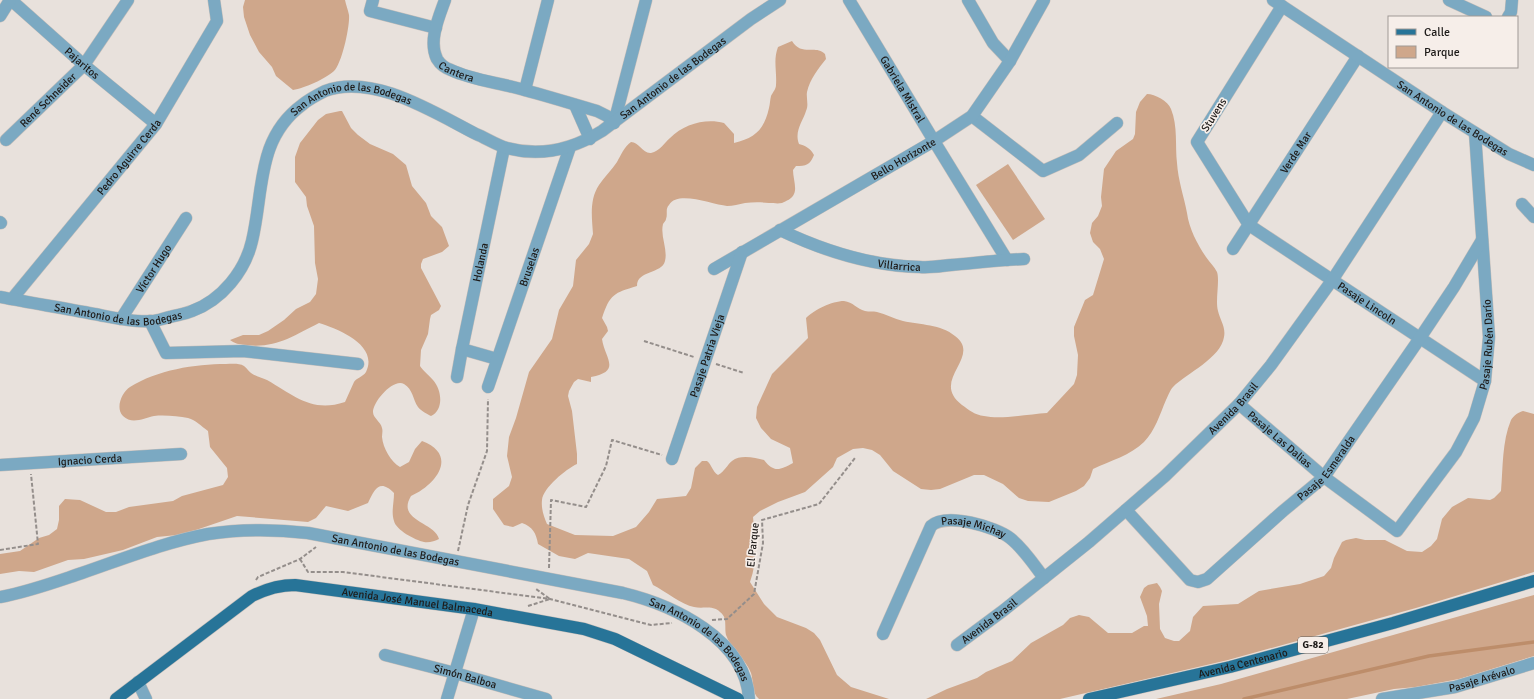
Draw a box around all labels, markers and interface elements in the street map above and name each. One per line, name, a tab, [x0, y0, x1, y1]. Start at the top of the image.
legend	[1388, 16, 1518, 68]
text: Calle	[1424, 25, 1450, 40]
street label: San Antonio de las Bodegas	[617, 34, 729, 122]
street label: Pajaritos	[62, 44, 102, 82]
text: Parque	[1424, 45, 1460, 60]
street label: Gabriela Mistral	[878, 53, 928, 125]
street label: Cantera	[436, 58, 476, 84]
street label: René Schneider	[17, 70, 79, 130]
street label: San Antonio de las Bodegas	[1395, 78, 1511, 158]
street label: San Antonio de las Bodegas	[288, 80, 414, 118]
street label: Stuvens	[1199, 96, 1229, 134]
street label: Pedro Aguirre Cerda	[94, 117, 164, 197]
street label: Verde Mar	[1277, 129, 1314, 176]
street label: Bello Horizonte	[869, 135, 938, 183]
street label: Víctor Hugo	[133, 241, 174, 295]
street label: Holanda	[470, 241, 491, 283]
street label: Bruselas	[516, 245, 542, 288]
street label: Villarrica	[877, 256, 921, 274]
street label: Pasaje Lincoln	[1335, 279, 1399, 327]
street label: Pasaje Rubén Darío	[1476, 299, 1496, 391]
street label: San Antonio de las Bodegas	[53, 300, 183, 328]
street label: Pasaje Patria Vieja	[687, 312, 727, 399]
street label: Avenida Brasil	[1205, 380, 1261, 437]
street label: Pasaje Las Dalias	[1245, 408, 1315, 471]
street label: Pasaje Esmeralda	[1294, 432, 1358, 503]
street label: Ignacio Cerda	[57, 451, 123, 468]
street label: Pasaje Michay	[940, 514, 1009, 541]
street label: El Parque	[744, 522, 762, 568]
street label: San Antonio de las Bodegas	[331, 531, 461, 568]
street label: Avenida José Manuel Balmaceda	[341, 585, 495, 619]
street label: San Antonio de las Bodegas	[647, 595, 752, 683]
street label: Avenida Brasil	[958, 596, 1020, 646]
road number: G-82	[1298, 637, 1328, 653]
street label: Avenida Centenario	[1197, 645, 1289, 681]
street label: Simón Balboa	[432, 661, 499, 691]
street label: Pasaje Arévalo	[1448, 663, 1517, 694]

